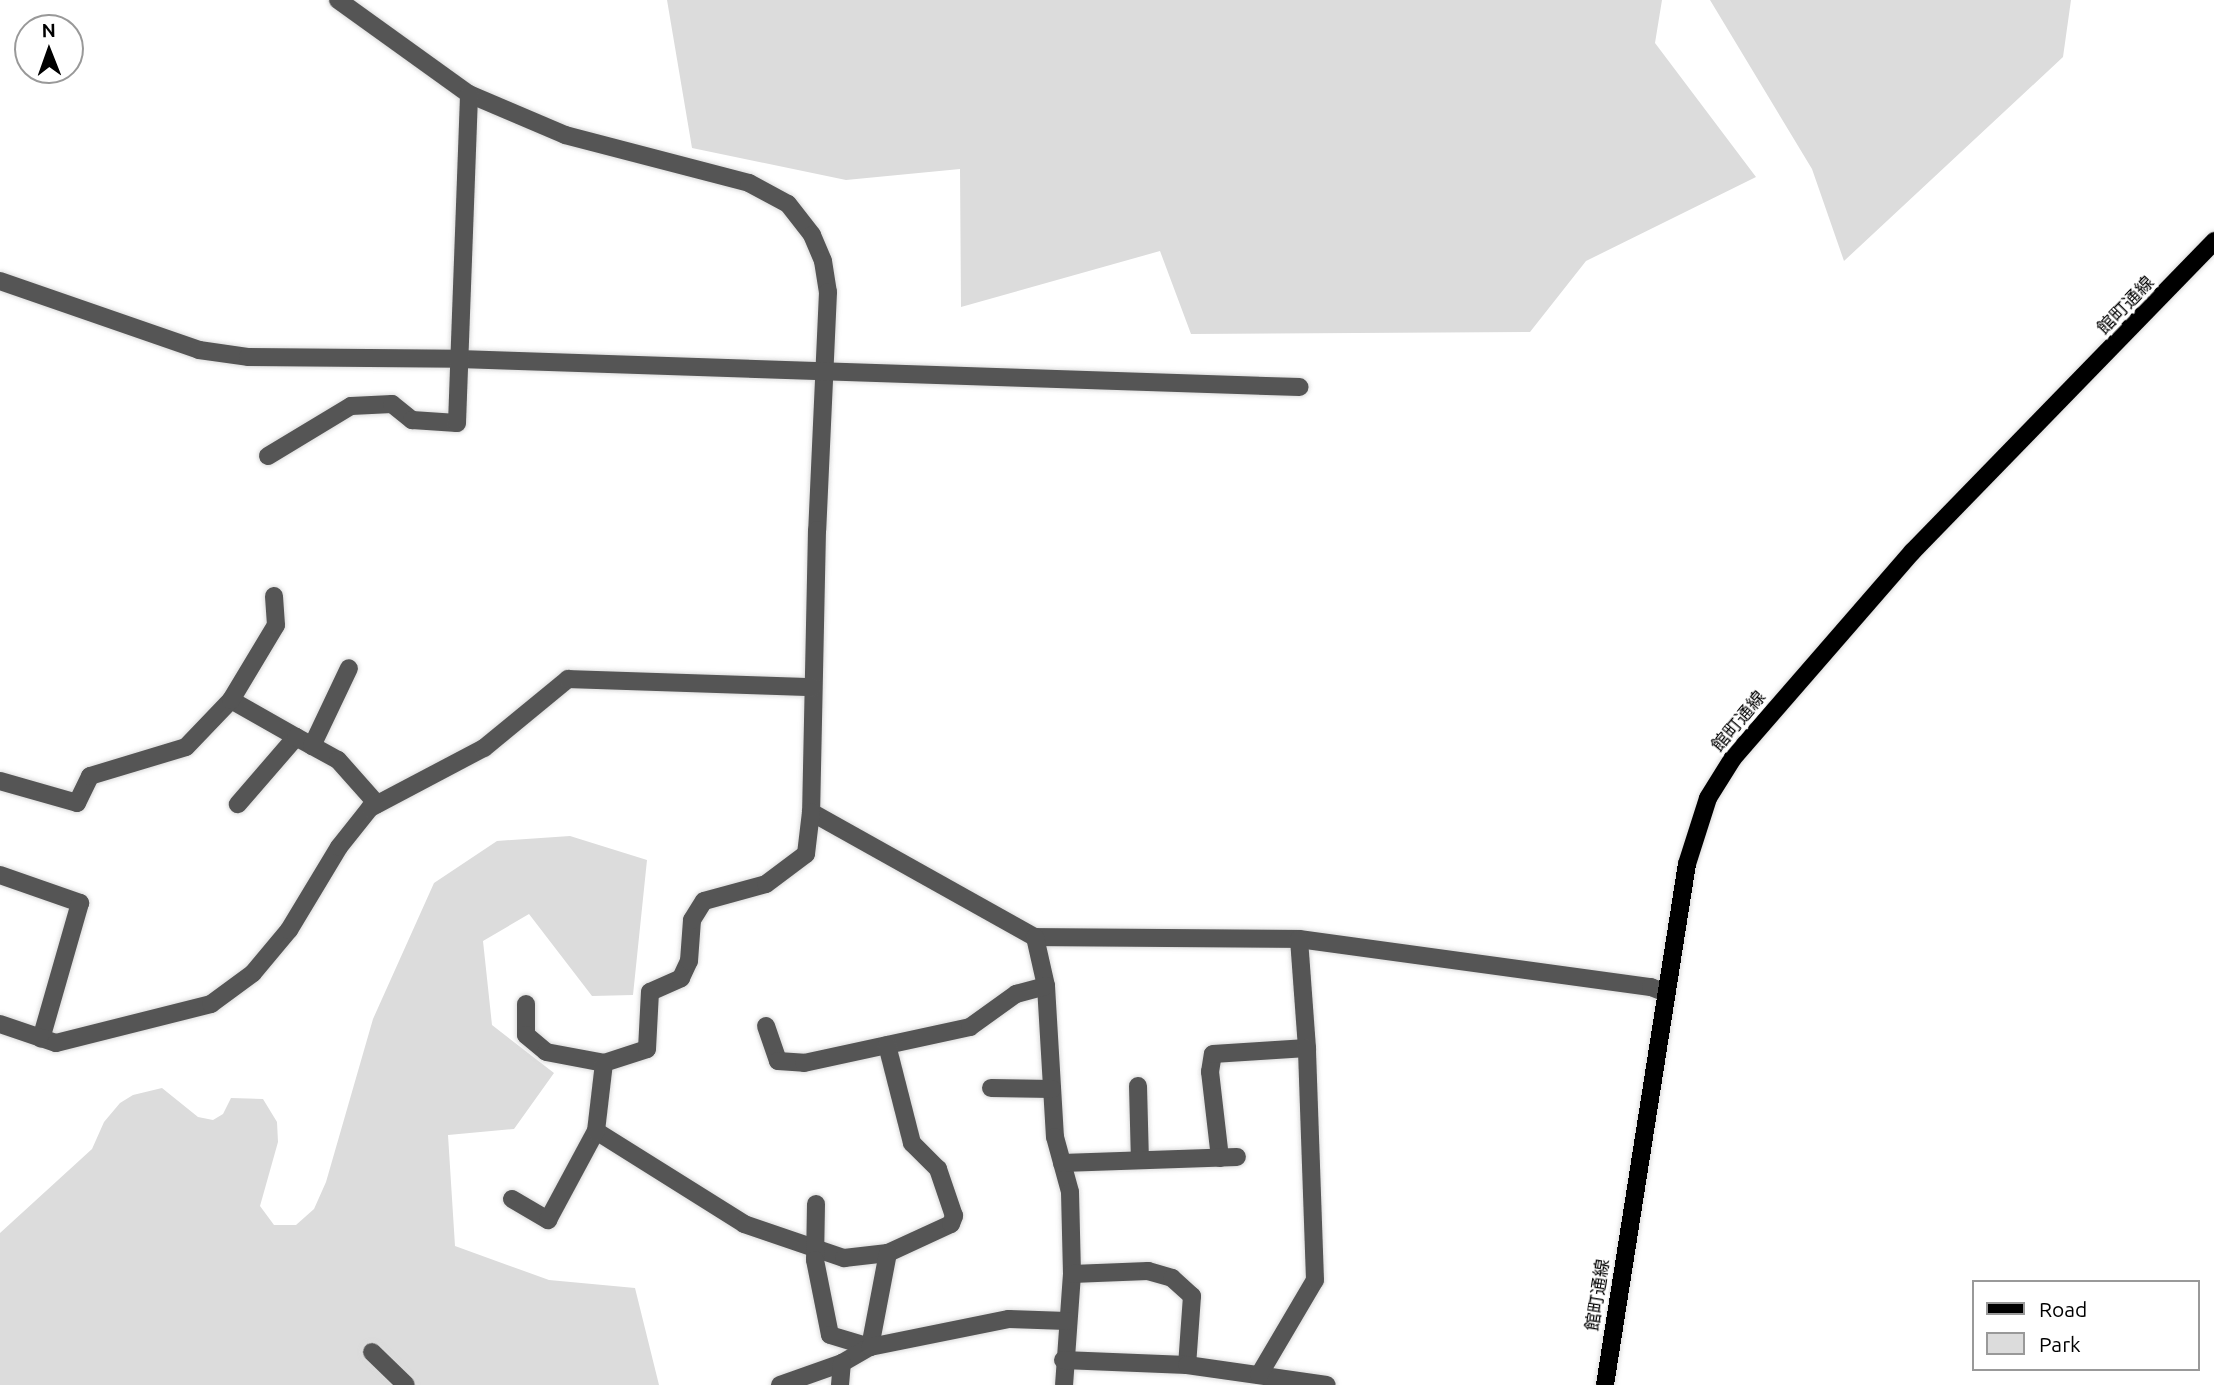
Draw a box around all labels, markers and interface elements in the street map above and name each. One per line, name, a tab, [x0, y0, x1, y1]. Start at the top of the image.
north arrow	[14, 14, 84, 84]
text: N	[41, 19, 56, 41]
street label: 館町通線	[2092, 272, 2158, 338]
street label: 館町通線	[1707, 686, 1769, 756]
street label: 館町通線	[1581, 1258, 1613, 1332]
legend	[1972, 1280, 2200, 1371]
text: Road	[2039, 1297, 2087, 1321]
text: Park	[2039, 1332, 2081, 1356]

